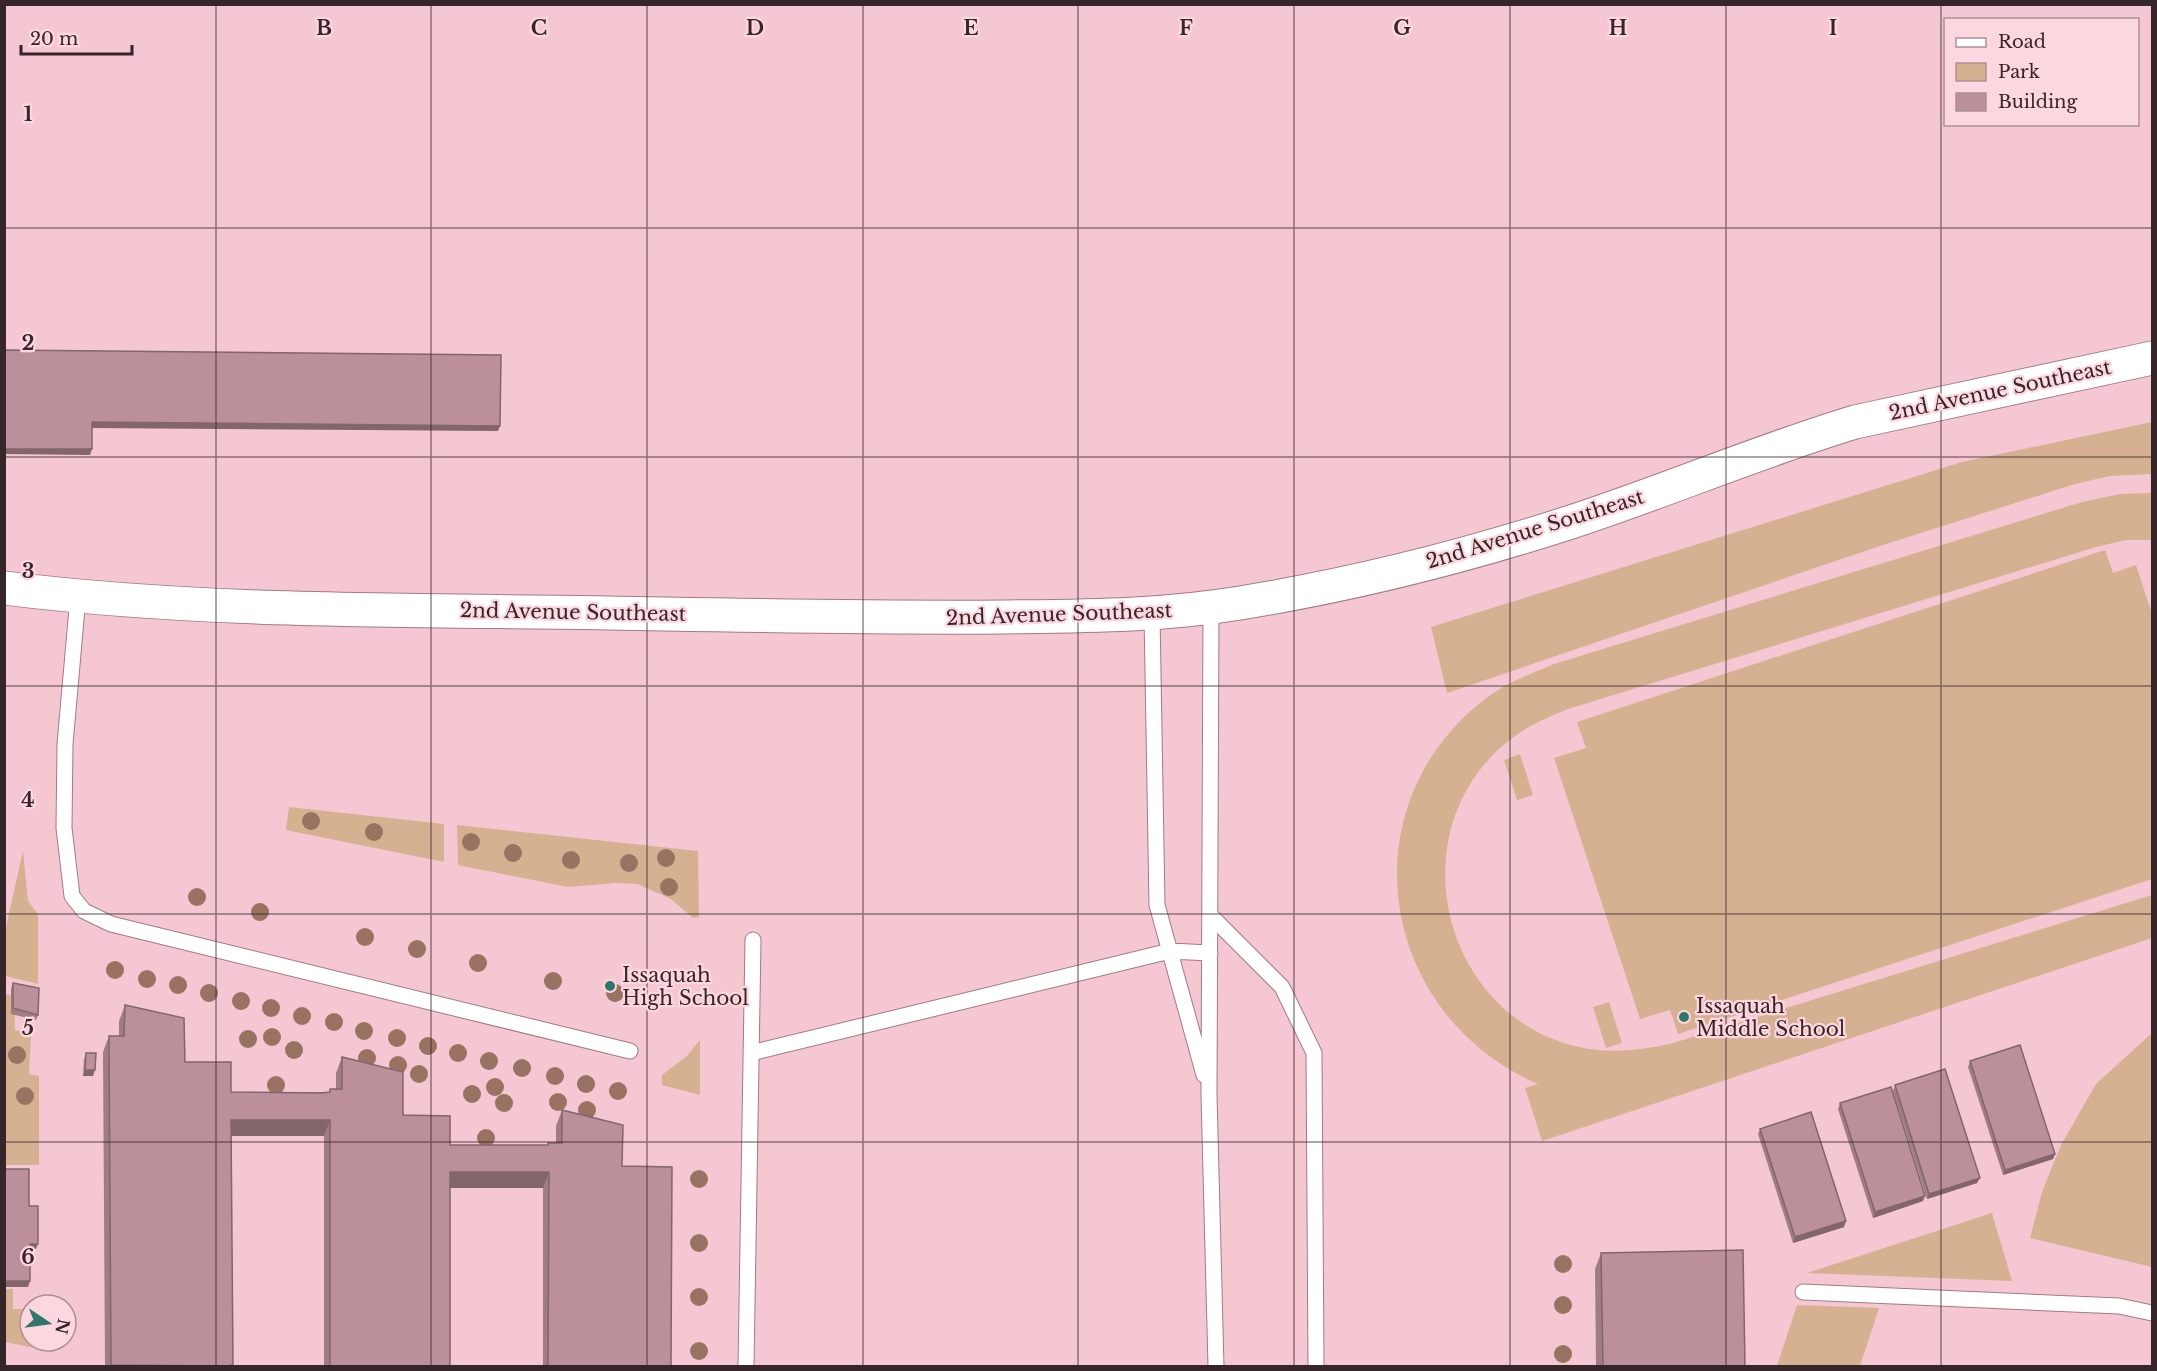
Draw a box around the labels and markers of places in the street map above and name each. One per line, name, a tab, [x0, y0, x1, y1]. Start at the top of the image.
place label: Issaquah High School	[622, 963, 749, 1010]
marker: Issaquah High School	[603, 979, 617, 993]
place label: Issaquah Middle School	[1696, 994, 1845, 1041]
marker: Issaquah Middle School	[1677, 1010, 1691, 1024]

